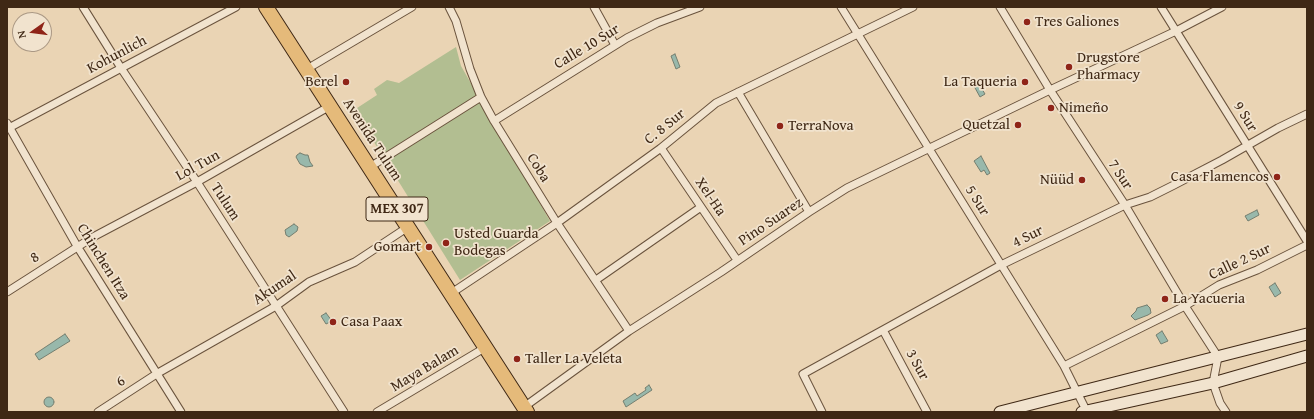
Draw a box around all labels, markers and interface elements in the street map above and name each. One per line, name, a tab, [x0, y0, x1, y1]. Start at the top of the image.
north arrow	[12, 12, 52, 52]
place label: Tres Galiones	[1035, 13, 1119, 31]
marker: Tres Galiones	[1022, 17, 1032, 27]
street label: Calle 10 Sur	[551, 20, 623, 74]
text: N	[13, 29, 30, 40]
street label: Kohunlich	[84, 32, 150, 78]
place label: Drugstore Pharmacy	[1077, 49, 1140, 84]
marker: Drugstore Pharmacy	[1064, 62, 1074, 72]
place label: Berel	[305, 73, 338, 91]
place label: La Taqueria	[944, 73, 1017, 91]
marker: Berel	[341, 77, 351, 87]
marker: La Taqueria	[1020, 77, 1030, 87]
street label: Avenida Tulum	[339, 95, 405, 185]
place label: Nimeño	[1059, 99, 1108, 117]
street label: 9 Sur	[1229, 99, 1261, 135]
marker: Nimeño	[1046, 103, 1056, 113]
street label: C. 8 Sur	[641, 105, 689, 149]
place label: Quetzal	[963, 116, 1010, 134]
place label: TerraNova	[788, 117, 854, 135]
marker: Quetzal	[1013, 120, 1023, 130]
marker: TerraNova	[775, 121, 785, 131]
street label: Lol Tun	[173, 147, 223, 185]
street label: Coba	[522, 150, 554, 186]
street label: 7 Sur	[1104, 157, 1136, 193]
place label: Casa Flamencos	[1171, 168, 1269, 186]
place label: Nüüd	[1040, 171, 1074, 189]
marker: Casa Flamencos	[1272, 172, 1282, 182]
street label: Xel-Ha	[691, 174, 729, 220]
marker: Nüüd	[1077, 175, 1087, 185]
street label: Tulum	[206, 180, 244, 224]
street label: 5 Sur	[961, 183, 993, 219]
street label: Pino Suarez	[735, 194, 807, 250]
road number: MEX 307	[366, 197, 428, 221]
street label: Chinchen Itza	[72, 221, 134, 303]
street label: 4 Sur	[1010, 222, 1046, 252]
place label: Usted Guarda Bodegas	[454, 225, 539, 260]
place label: Gomart	[374, 238, 421, 256]
marker: Usted Guarda Bodegas	[441, 238, 451, 248]
street label: Calle 2 Sur	[1206, 240, 1274, 284]
marker: Gomart	[424, 242, 434, 252]
street label: 8	[27, 248, 43, 268]
street label: Akumal	[250, 267, 300, 309]
place label: La Yacueria	[1173, 290, 1245, 308]
marker: La Yacueria	[1160, 294, 1170, 304]
place label: Casa Paax	[341, 313, 402, 331]
marker: Casa Paax	[328, 317, 338, 327]
street label: Maya Balam	[388, 342, 462, 396]
street label: 3 Sur	[901, 347, 933, 383]
place label: Taller La Veleta	[525, 350, 622, 368]
marker: Taller La Veleta	[512, 354, 522, 364]
street label: 6	[113, 372, 129, 392]

